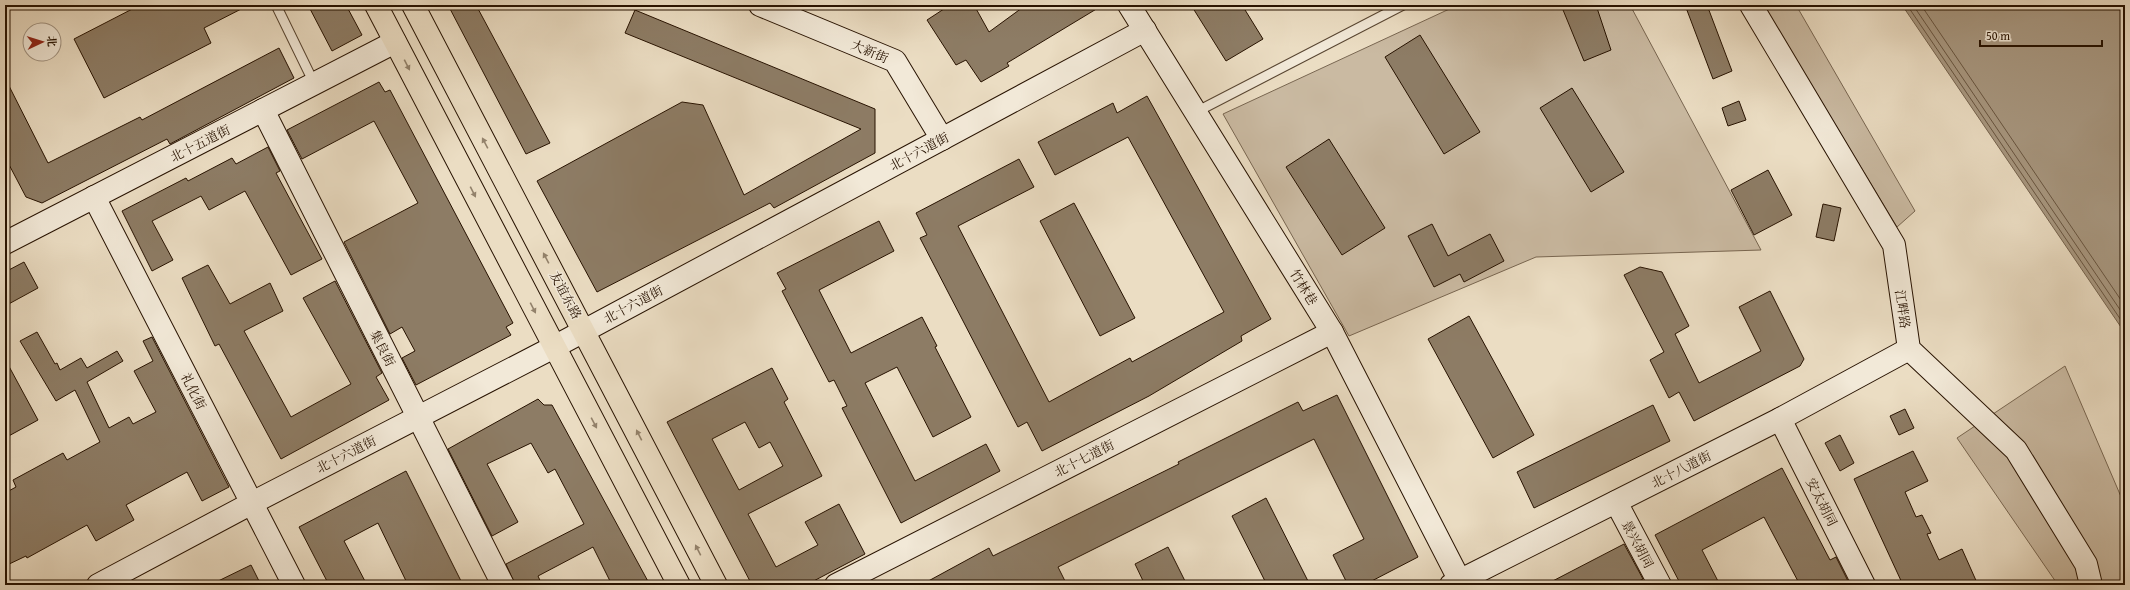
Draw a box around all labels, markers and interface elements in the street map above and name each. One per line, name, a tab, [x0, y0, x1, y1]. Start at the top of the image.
north arrow	[22, 22, 62, 62]
scale bar	[1980, 22, 2102, 48]
text: 50 m	[1986, 27, 2010, 44]
text: 北	[44, 35, 60, 47]
street label: 大新街	[848, 35, 891, 68]
one-way arrow	[404, 59, 410, 70]
street label: 北十五道街	[167, 120, 234, 167]
street label: 北十六道街	[886, 128, 952, 175]
one-way arrow	[482, 137, 488, 148]
one-way arrow	[470, 187, 477, 198]
one-way arrow	[543, 252, 549, 263]
street label: 竹林巷	[1285, 266, 1322, 309]
street label: 友谊东路	[545, 268, 586, 323]
street label: 北十六道街	[600, 281, 666, 328]
street label: 江畔路	[1890, 288, 1915, 330]
one-way arrow	[530, 302, 537, 313]
street label: 集良街	[365, 327, 400, 370]
street label: 礼化街	[176, 370, 211, 413]
one-way arrow	[590, 417, 597, 429]
one-way arrow	[635, 429, 642, 441]
street label: 北十六道街	[313, 431, 380, 478]
street label: 北十七道街	[1051, 435, 1118, 482]
street label: 北十八道街	[1648, 446, 1715, 493]
street label: 安太胡同	[1801, 475, 1842, 530]
street label: 景兴胡同	[1617, 517, 1658, 572]
one-way arrow	[695, 545, 701, 556]

